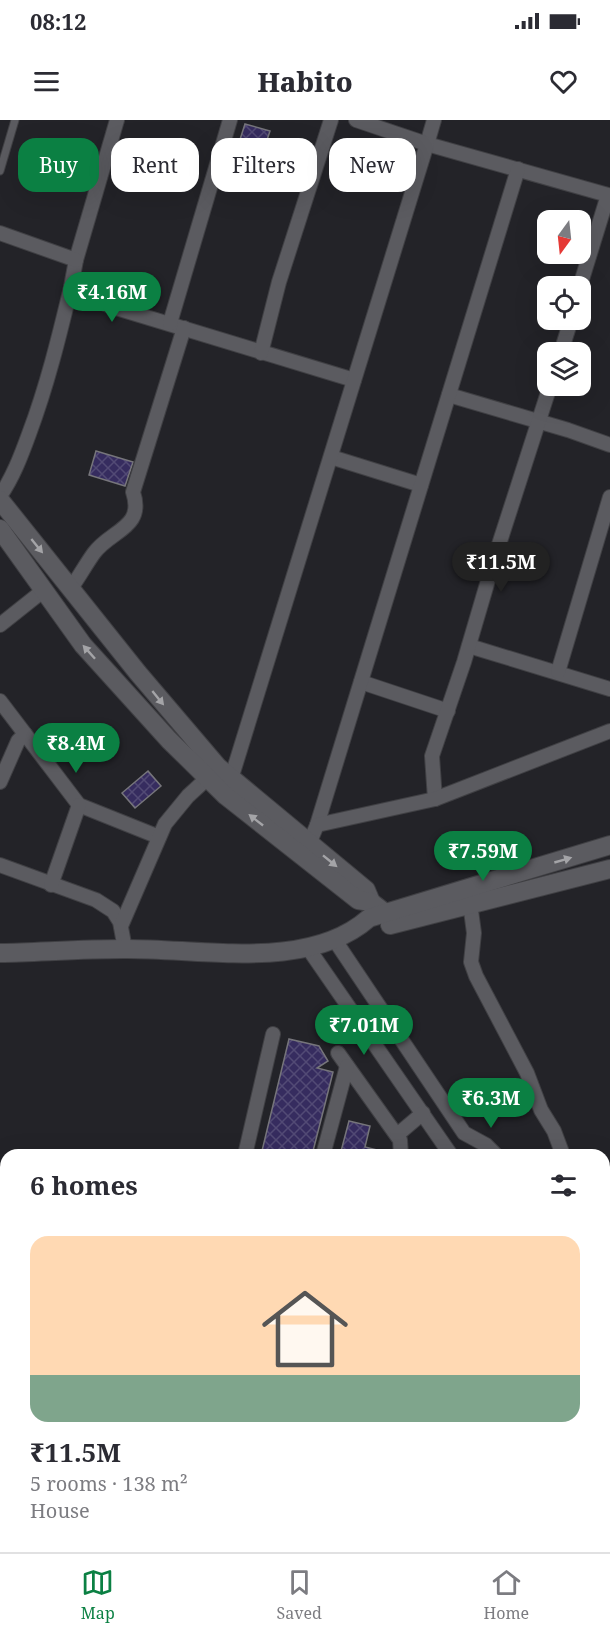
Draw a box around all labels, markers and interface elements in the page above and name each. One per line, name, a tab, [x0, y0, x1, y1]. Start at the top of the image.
text: 08:12	[30, 6, 86, 36]
text: Habito	[257, 63, 353, 100]
icon: menu	[30, 65, 63, 98]
icon: heart	[547, 65, 580, 98]
chip: Buy	[18, 138, 99, 192]
chip: Rent	[111, 138, 199, 192]
chip: Filters	[211, 138, 317, 192]
chip: New	[329, 138, 416, 192]
north arrow	[537, 210, 591, 264]
map controls	[537, 210, 591, 396]
pin: ₹4.16M	[63, 272, 161, 323]
button: locate	[537, 276, 591, 330]
text: ₹4.16M	[77, 278, 147, 305]
button: layers	[537, 342, 591, 396]
one-way arrow	[30, 538, 43, 553]
pin: ₹11.5M	[452, 542, 550, 593]
text: ₹11.5M	[466, 548, 536, 575]
one-way arrow	[83, 645, 96, 660]
one-way arrow	[152, 690, 165, 706]
pin: ₹8.4M	[34, 723, 118, 774]
text: ₹8.4M	[47, 729, 105, 756]
one-way arrow	[249, 814, 264, 826]
pin: ₹7.59M	[434, 831, 532, 882]
text: ₹7.59M	[448, 837, 518, 864]
one-way arrow	[322, 854, 338, 867]
one-way arrow	[554, 855, 572, 864]
pin: ₹7.01M	[315, 1005, 413, 1056]
text: ₹7.01M	[329, 1011, 399, 1038]
pin: ₹6.3M	[449, 1078, 533, 1129]
text: ₹6.3M	[462, 1084, 520, 1111]
text: 6 homes	[30, 1167, 138, 1203]
icon: filters	[547, 1169, 580, 1202]
icon: home	[251, 1275, 359, 1383]
text: ₹11.5M	[30, 1434, 121, 1470]
text: 5 rooms · 138 m²	[30, 1470, 188, 1497]
text: House	[30, 1497, 90, 1524]
tab: Map	[81, 1566, 115, 1624]
tab: Saved	[276, 1566, 322, 1624]
tab: Home	[484, 1566, 529, 1624]

